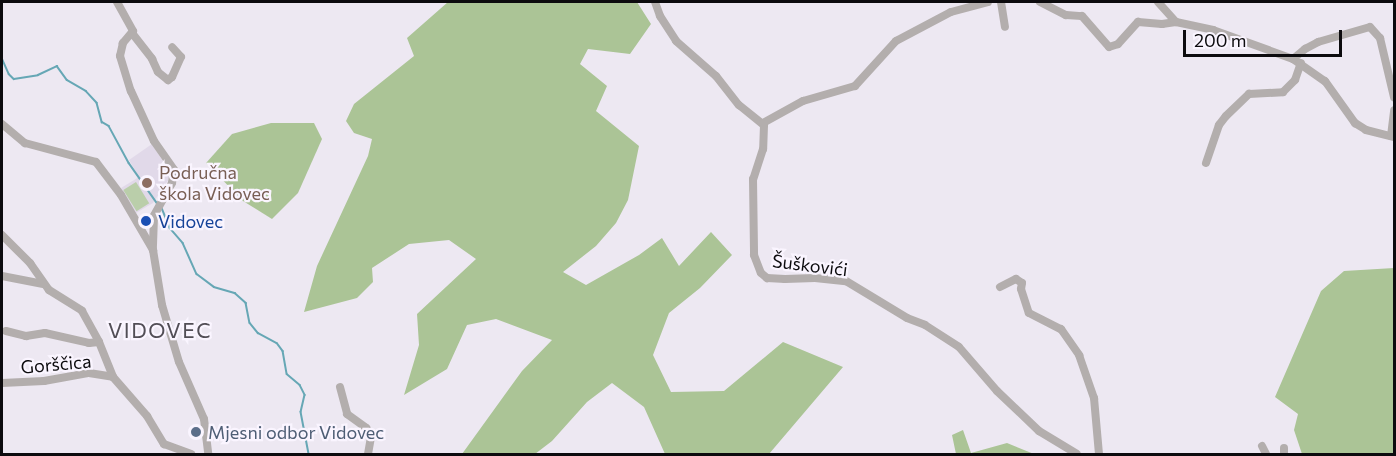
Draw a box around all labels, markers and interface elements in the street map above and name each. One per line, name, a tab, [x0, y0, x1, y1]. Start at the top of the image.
scale bar	[1186, 18, 1345, 56]
text: 200 m	[1194, 29, 1247, 51]
place label: Područna škola Vidovec	[159, 162, 270, 204]
marker: Područna škola Vidovec	[140, 176, 154, 190]
place label: Vidovec	[158, 210, 223, 232]
marker: Vidovec	[139, 214, 153, 228]
street label: Šuškovići	[771, 250, 849, 280]
district label: VIDOVEC	[108, 317, 212, 343]
street label: Gorščica	[20, 350, 92, 378]
place label: Mjesni odbor Vidovec	[208, 421, 384, 443]
marker: Mjesni odbor Vidovec	[189, 425, 203, 439]

